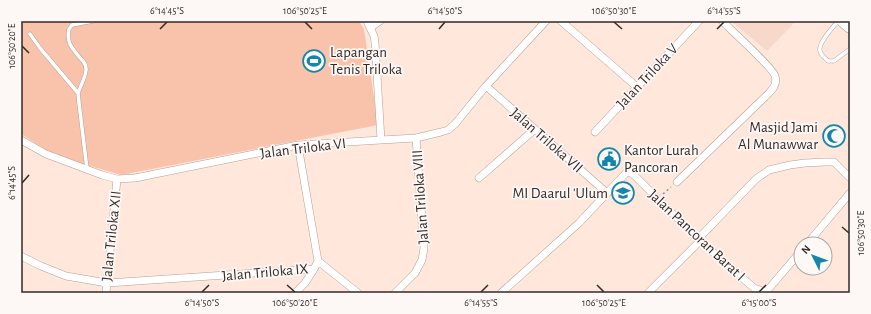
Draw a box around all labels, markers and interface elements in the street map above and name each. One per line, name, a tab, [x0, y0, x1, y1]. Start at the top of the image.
text: 6°14'45"S	[150, 6, 184, 16]
text: 106°50'25"E	[283, 6, 327, 16]
text: 6°14'50"S	[428, 6, 463, 16]
text: 106°50'30"E	[592, 6, 636, 16]
text: 6°14'55"S	[707, 6, 741, 16]
text: 106°50'20"E	[7, 23, 17, 68]
street label: Jalan Triloka V	[614, 41, 681, 112]
place label: Lapangan Tenis Triloka	[330, 45, 402, 77]
sports icon: Lapangan Tenis Triloka	[301, 48, 327, 74]
street label: Jalan Triloka VII	[508, 105, 586, 176]
place label: Masjid Jami Al Munawwar	[738, 120, 818, 152]
mosque icon: Masjid Jami Al Munawwar	[821, 123, 847, 149]
street label: Jalan Triloka VI	[259, 136, 347, 161]
place label: Kantor Lurah Pancoran	[624, 143, 699, 175]
public building icon: Kantor Lurah Pancoran	[596, 146, 622, 172]
street label: Jalan Triloka VIII	[410, 149, 431, 245]
text: 6°14'45"S	[7, 166, 17, 200]
school or university icon: MI Daarul 'Ulum	[610, 180, 636, 206]
place label: MI Daarul 'Ulum	[513, 186, 608, 201]
street label: Jalan Pancoran Barat I	[645, 187, 748, 284]
street label: Jalan Triloka XII	[99, 190, 124, 282]
text: 106°50'30"E	[856, 211, 866, 255]
north arrow	[793, 236, 833, 276]
text: N	[799, 243, 813, 256]
street label: Jalan Triloka IX	[221, 261, 309, 284]
text: 6°14'50"S	[185, 298, 220, 308]
text: 106°50'20"E	[273, 298, 318, 308]
text: 6°14'55"S	[464, 298, 498, 308]
text: 106°50'25"E	[582, 298, 626, 308]
text: 6°15'00"S	[742, 298, 777, 308]

